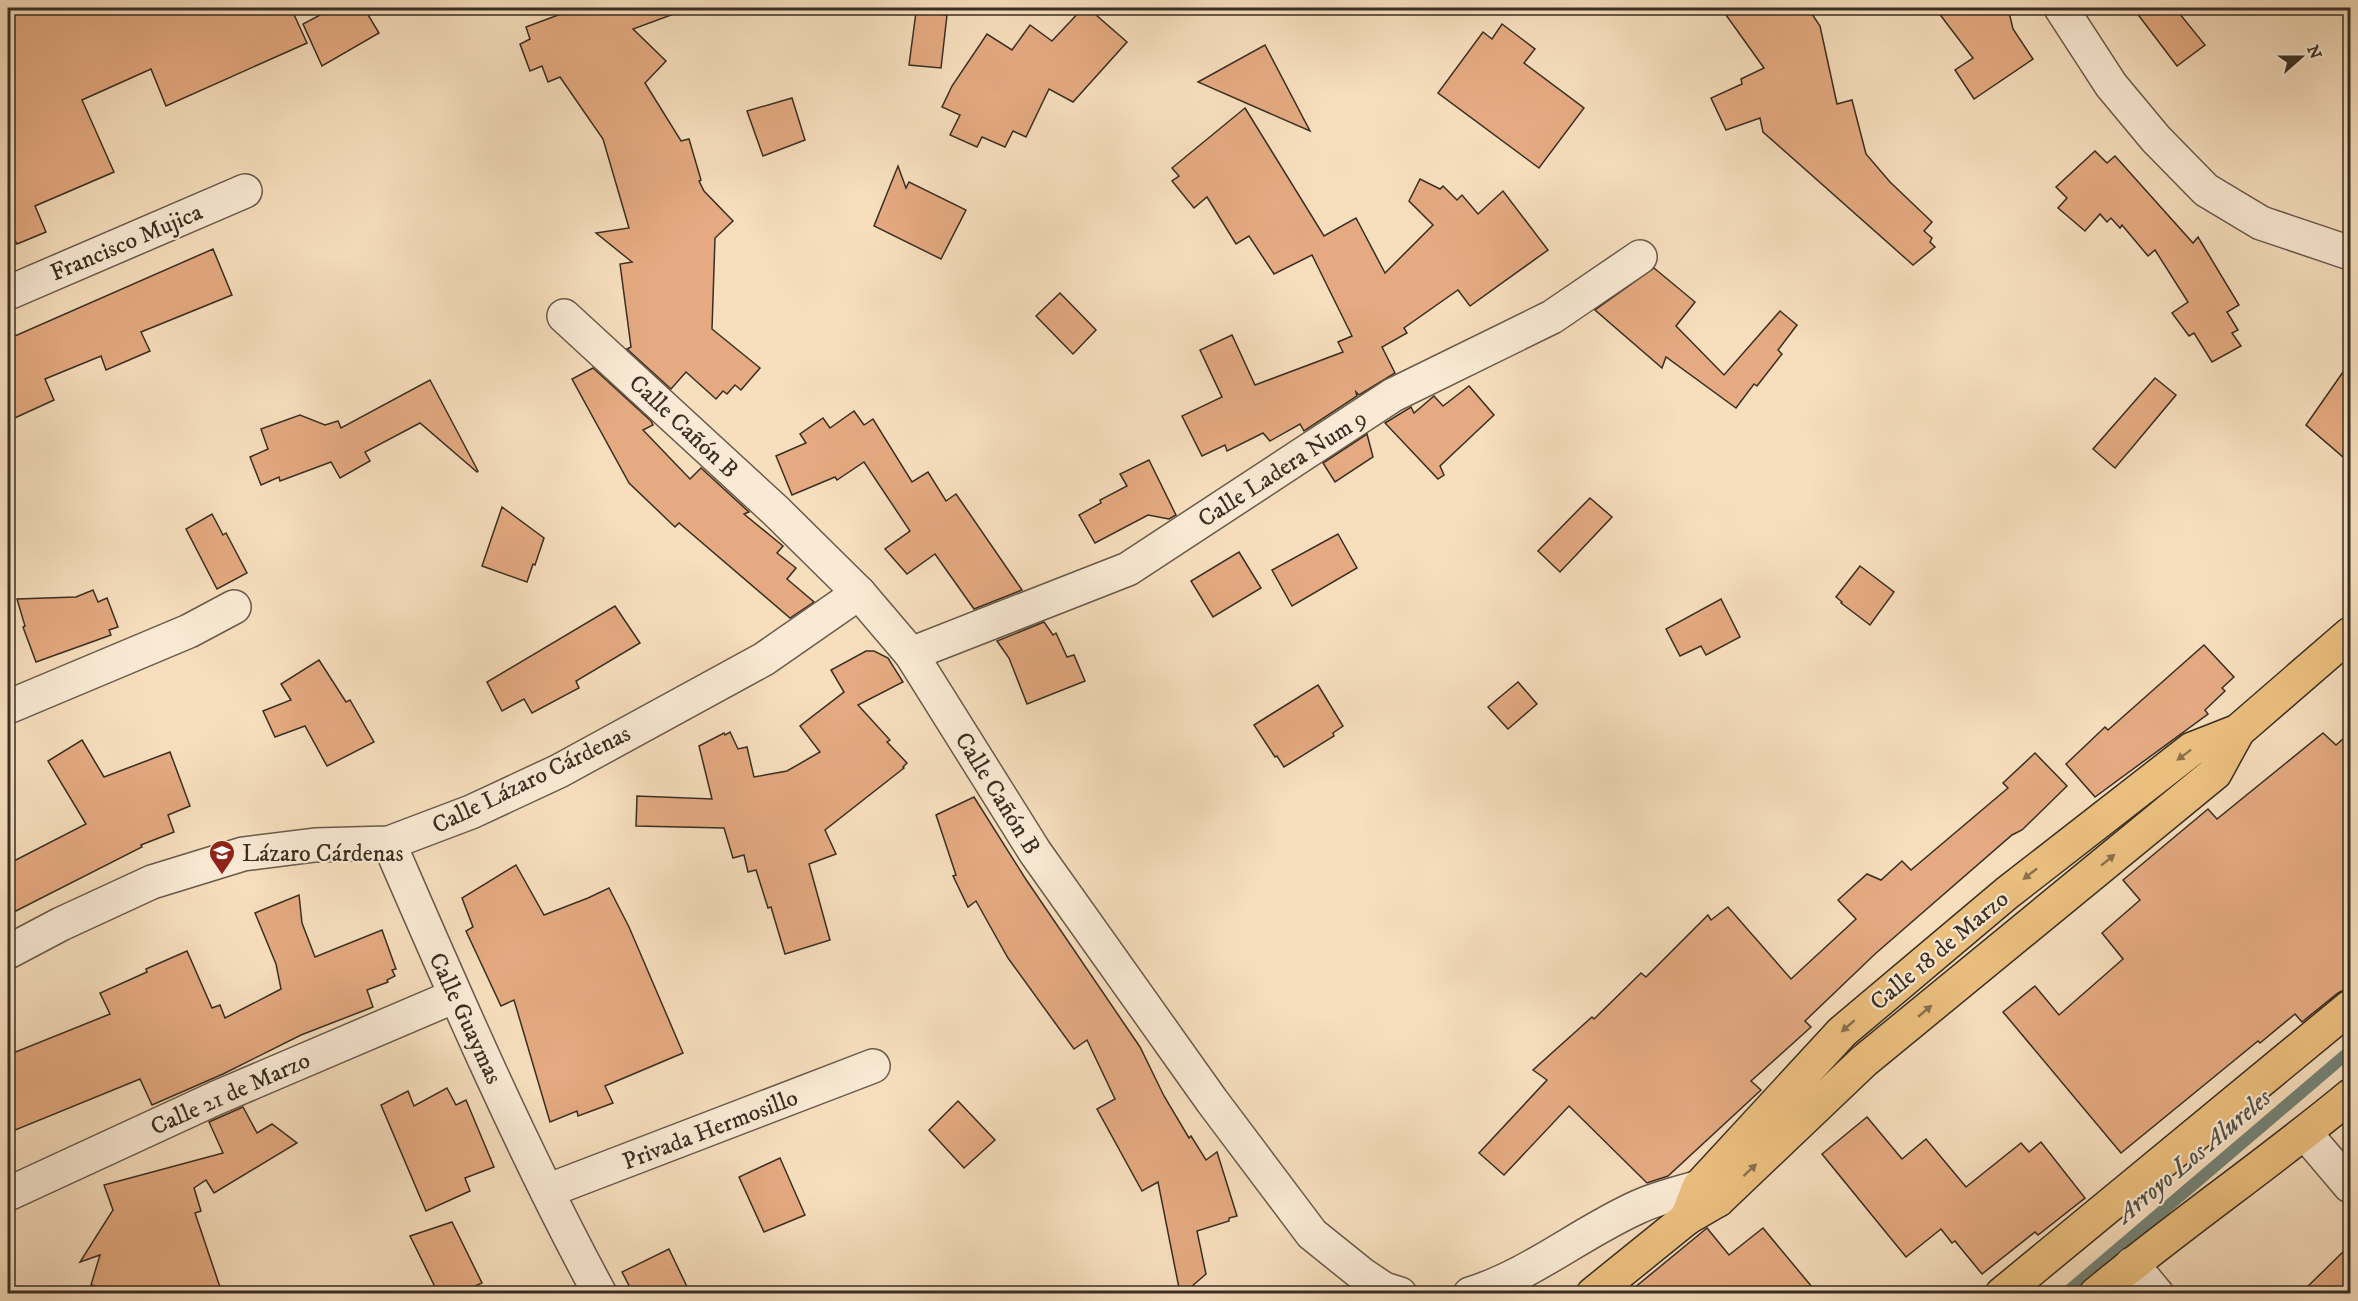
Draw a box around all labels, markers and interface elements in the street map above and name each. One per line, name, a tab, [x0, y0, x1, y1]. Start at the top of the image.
north arrow	[2271, 27, 2331, 87]
text: N	[2302, 42, 2326, 62]
street label: Francisco Mujica	[46, 197, 208, 288]
street label: Calle Cañón B	[622, 368, 744, 485]
street label: Calle Ladera Num 9	[1193, 403, 1373, 535]
street label: Calle Lázaro Cárdenas	[427, 719, 636, 841]
street label: Calle Cañón B	[948, 727, 1047, 860]
one-way arrow	[2177, 749, 2193, 761]
school or university icon: Lázaro Cárdenas	[207, 838, 237, 876]
place label: Lázaro Cárdenas	[242, 839, 404, 869]
one-way arrow	[2100, 854, 2116, 867]
one-way arrow	[2023, 868, 2038, 880]
street label: Calle 18 de Marzo	[1864, 884, 2015, 1017]
street label: Calle Guaymas	[422, 948, 509, 1089]
one-way arrow	[1917, 1005, 1932, 1018]
one-way arrow	[1841, 1020, 1856, 1033]
street label: Calle 21 de Marzo	[146, 1045, 315, 1142]
water label: Arroyo Los Alureles	[2107, 1081, 2279, 1233]
street label: Privada Hermosillo	[618, 1083, 802, 1177]
one-way arrow	[1742, 1163, 1757, 1177]

